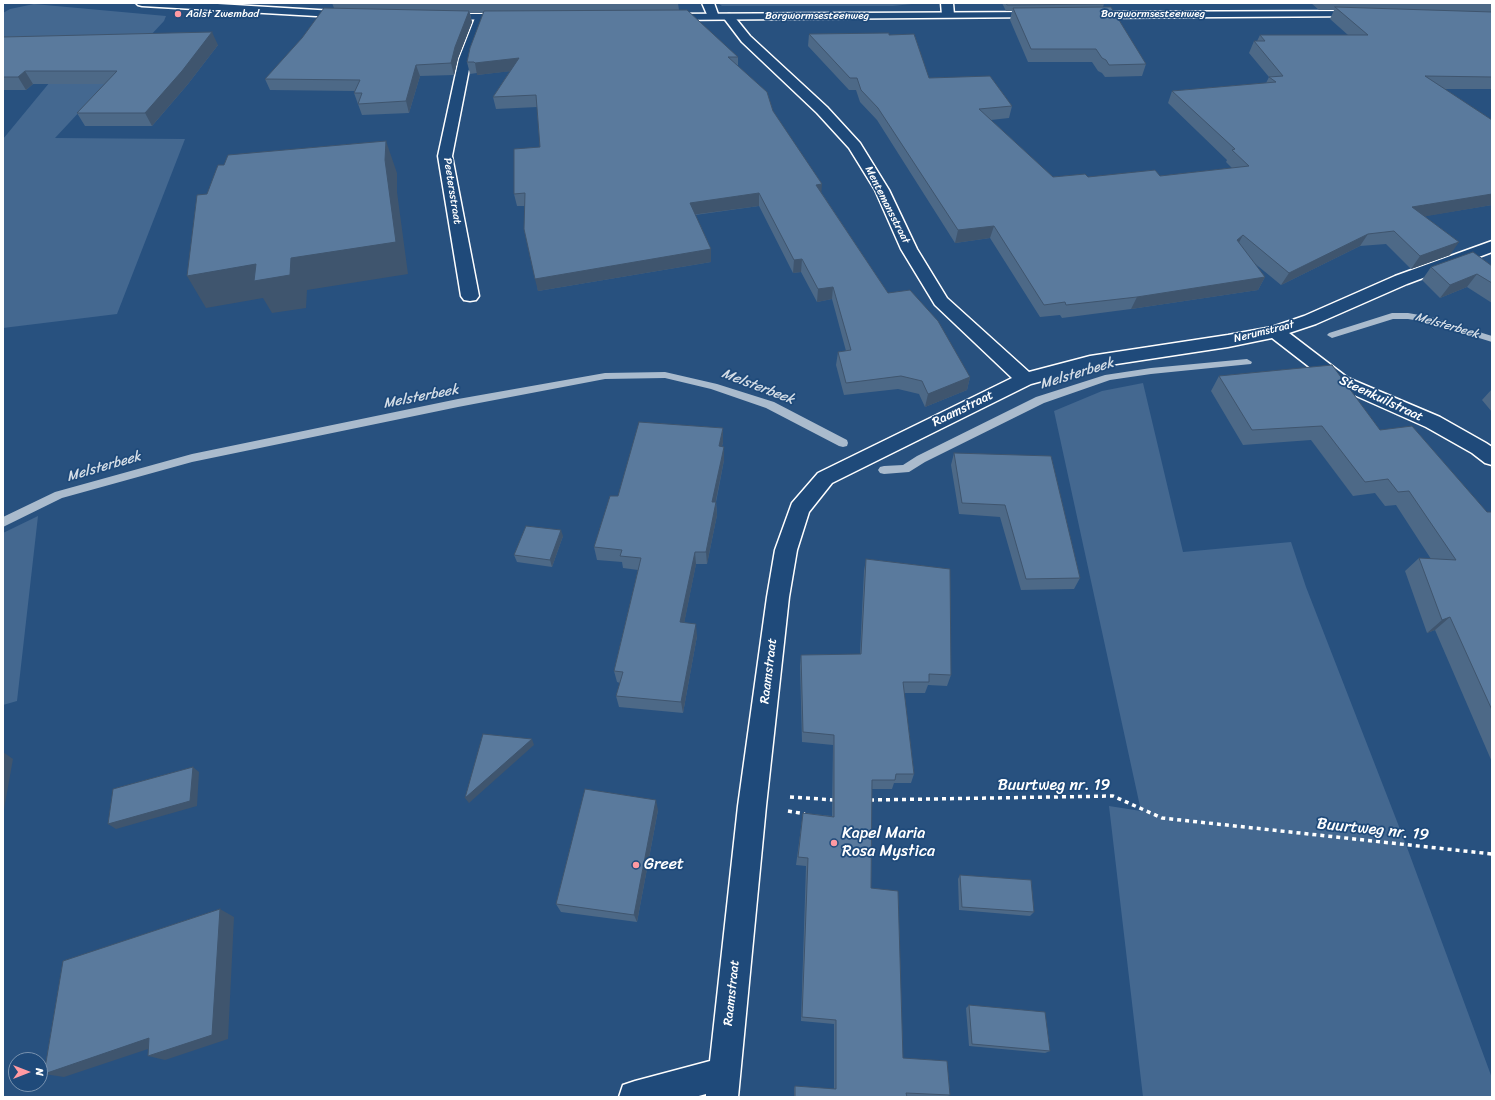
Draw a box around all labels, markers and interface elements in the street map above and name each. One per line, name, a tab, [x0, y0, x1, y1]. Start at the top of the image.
place label: Aalst Zwembad	[186, 7, 259, 21]
street label: Borgwormsesteenweg	[1101, 7, 1205, 21]
marker: Aalst Zwembad	[173, 9, 183, 19]
street label: Borgwormsesteenweg	[765, 9, 869, 23]
street label: Peetersstraat	[440, 157, 464, 225]
street label: Mentemansstraat	[862, 164, 912, 246]
water label: Melsterbeek	[1414, 310, 1480, 342]
street label: Nerumstraat	[1233, 318, 1295, 346]
water label: Melsterbeek	[1038, 355, 1116, 393]
water label: Melsterbeek	[719, 365, 797, 409]
street label: Steenkuilstraat	[1337, 373, 1425, 425]
water label: Melsterbeek	[382, 381, 460, 413]
street label: Raamstraat	[930, 387, 996, 431]
water label: Melsterbeek	[65, 448, 143, 486]
street label: Raamstraat	[757, 637, 781, 705]
street label: Buurtweg nr. 19	[998, 776, 1110, 796]
street label: Buurtweg nr. 19	[1316, 815, 1430, 845]
place label: Kapel Maria Rosa Mystica	[842, 824, 935, 862]
marker: Kapel Maria Rosa Mystica	[829, 838, 839, 848]
place label: Greet	[644, 855, 684, 875]
marker: Greet	[631, 860, 641, 870]
street label: Raamstraat	[721, 959, 743, 1027]
north arrow	[8, 1052, 48, 1092]
text: N	[30, 1068, 49, 1076]

